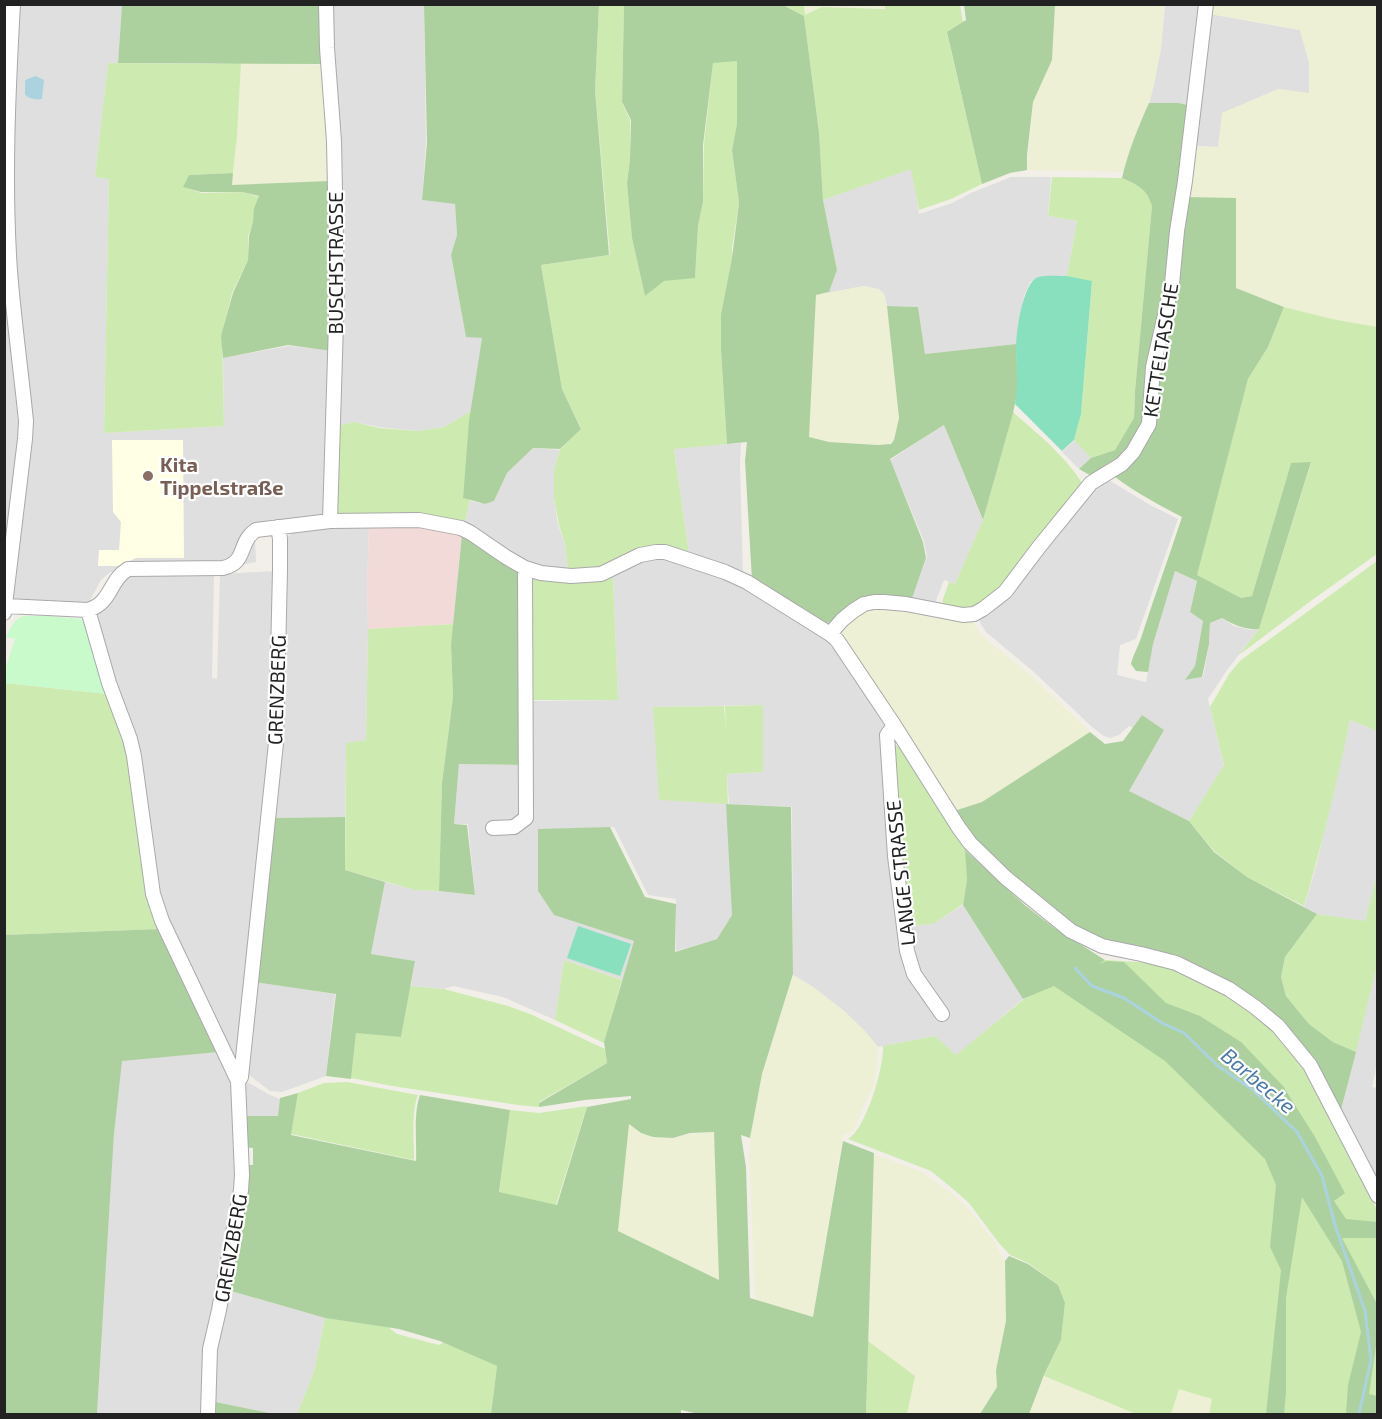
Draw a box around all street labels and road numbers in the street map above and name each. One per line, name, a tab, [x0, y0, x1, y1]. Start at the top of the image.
street label: BUSCHSTRASSE	[323, 192, 347, 334]
street label: KETTELTASCHE	[1138, 281, 1182, 419]
street label: GRENZBERG	[262, 635, 290, 745]
street label: LANGE STRASSE	[880, 799, 920, 947]
street label: GRENZBERG	[209, 1192, 251, 1304]

